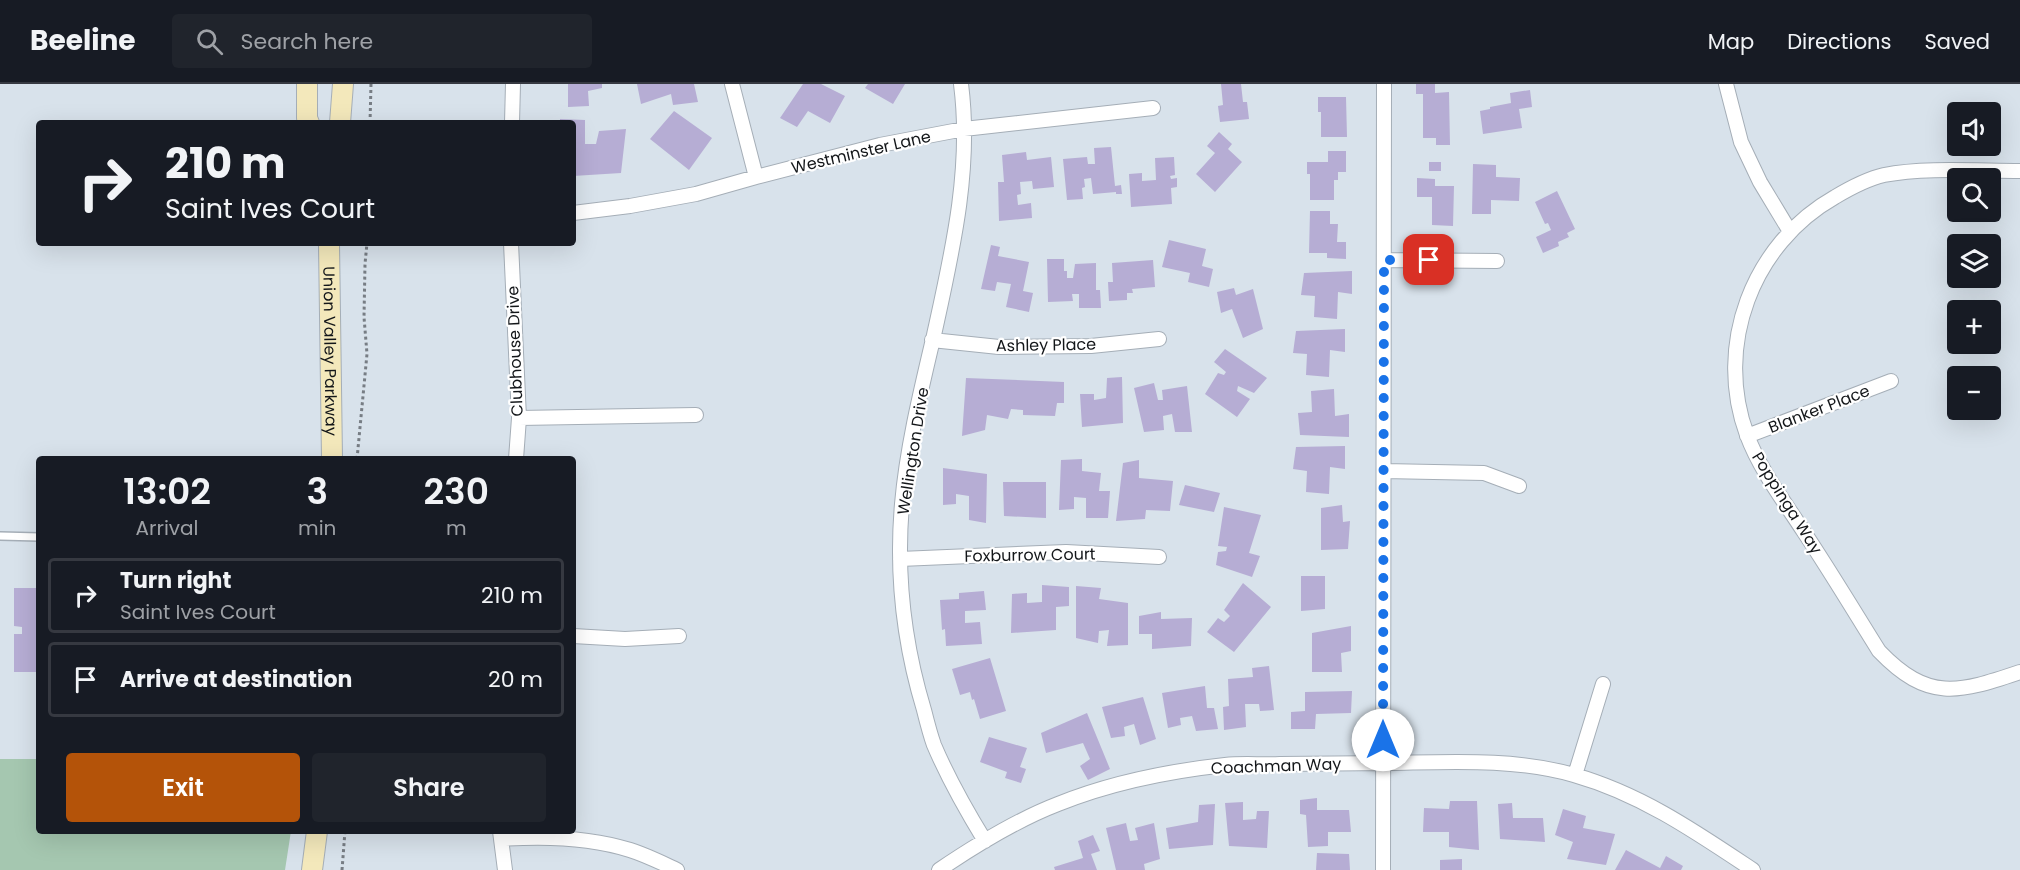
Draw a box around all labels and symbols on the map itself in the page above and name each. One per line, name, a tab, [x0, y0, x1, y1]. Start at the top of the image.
street label: Westminster Lane	[789, 125, 933, 179]
pin	[1403, 234, 1454, 285]
street label: Union Valley Parkway	[318, 266, 343, 436]
street label: Clubhouse Drive	[501, 285, 529, 417]
street label: Ashley Place	[996, 333, 1096, 357]
street label: Blanker Place	[1765, 379, 1873, 439]
street label: Wellington Drive	[892, 385, 934, 517]
street label: Poppinga Way	[1746, 447, 1828, 559]
street label: Foxburrow Court	[964, 542, 1096, 568]
position arrow	[1351, 708, 1415, 772]
street label: Coachman Way	[1210, 752, 1342, 780]

